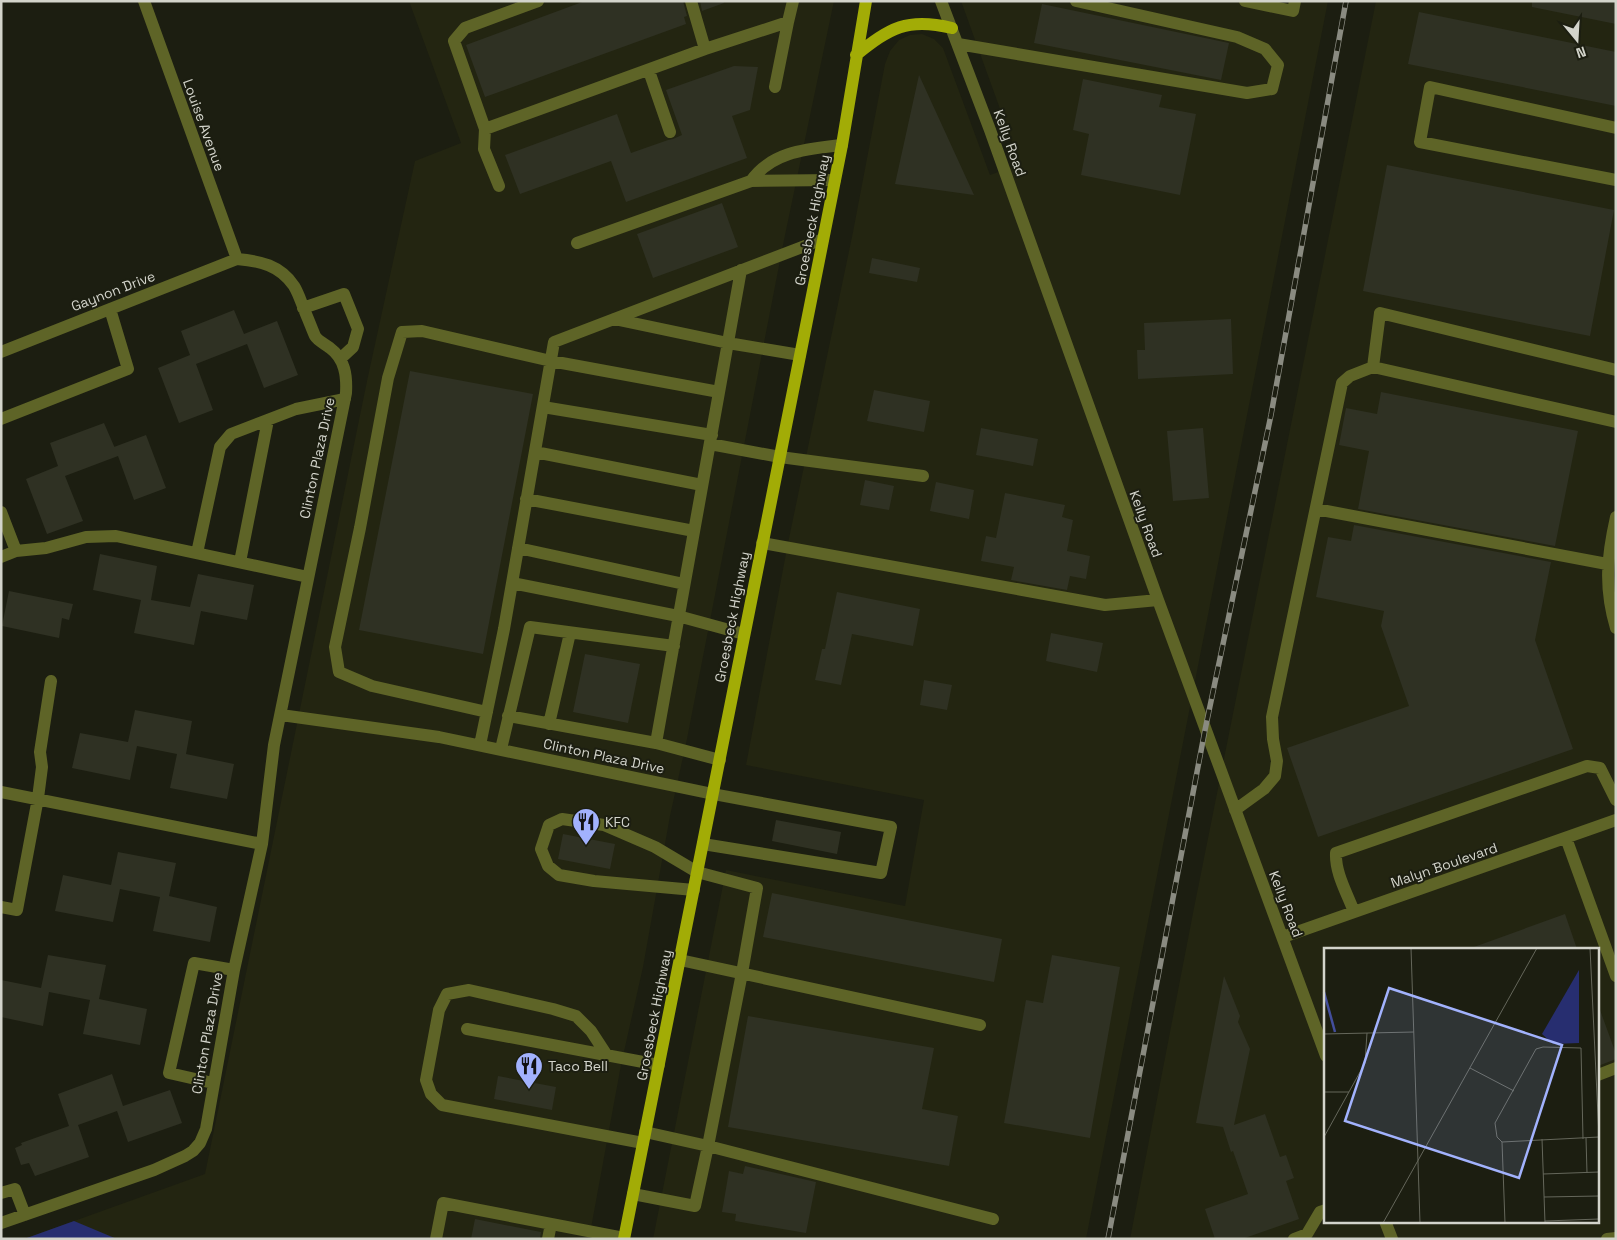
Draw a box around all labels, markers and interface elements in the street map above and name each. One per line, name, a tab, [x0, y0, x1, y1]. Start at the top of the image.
north arrow	[1552, 15, 1602, 65]
text: N	[1574, 42, 1588, 62]
street label: Louise Avenue	[179, 76, 229, 174]
street label: Kelly Road	[990, 107, 1030, 179]
street label: Groesbeck Highway	[790, 153, 834, 287]
street label: Gaynon Drive	[68, 267, 158, 315]
street label: Clinton Plaza Drive	[295, 396, 339, 520]
street label: Kelly Road	[1126, 488, 1166, 560]
street label: Groesbeck Highway	[710, 550, 754, 684]
street label: Clinton Plaza Drive	[542, 734, 666, 778]
restaurant icon: KFC	[571, 807, 601, 846]
place label: KFC	[605, 813, 630, 831]
street label: Malyn Boulevard	[1388, 838, 1500, 892]
street label: Kelly Road	[1265, 868, 1307, 940]
street label: Groesbeck Highway	[632, 948, 676, 1082]
inset map	[1324, 948, 1600, 1222]
street label: Clinton Plaza Drive	[187, 971, 227, 1095]
restaurant icon: Taco Bell	[514, 1051, 544, 1090]
place label: Taco Bell	[548, 1057, 608, 1075]

